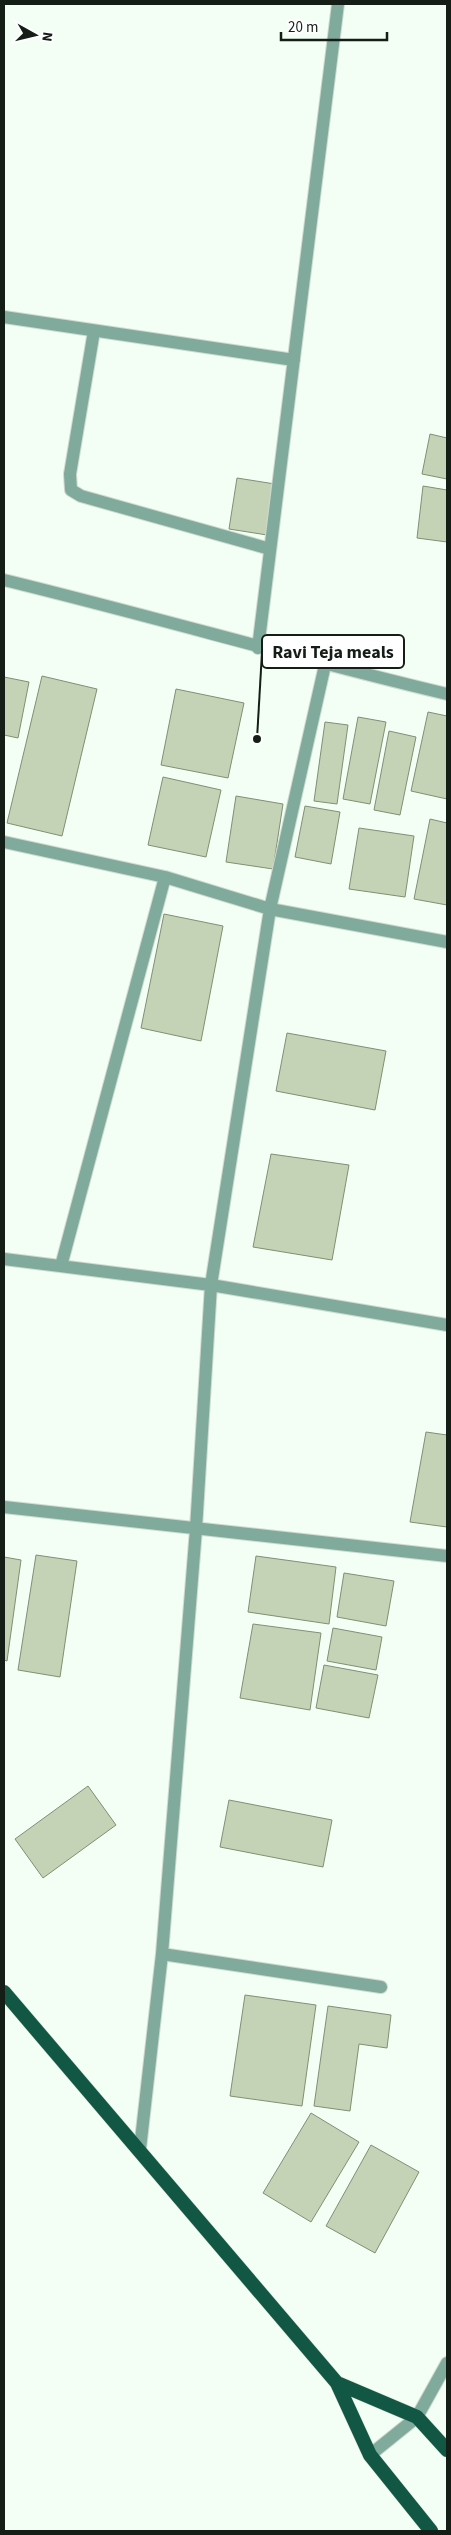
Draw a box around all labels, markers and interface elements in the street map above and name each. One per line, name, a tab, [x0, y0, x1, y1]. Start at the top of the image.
north arrow	[10, 10, 60, 60]
scale bar	[281, 10, 387, 42]
text: 20 m	[288, 17, 318, 38]
text: N	[36, 31, 57, 43]
callout: Ravi Teja meals	[262, 635, 404, 668]
text: Ravi Teja meals	[272, 640, 394, 665]

